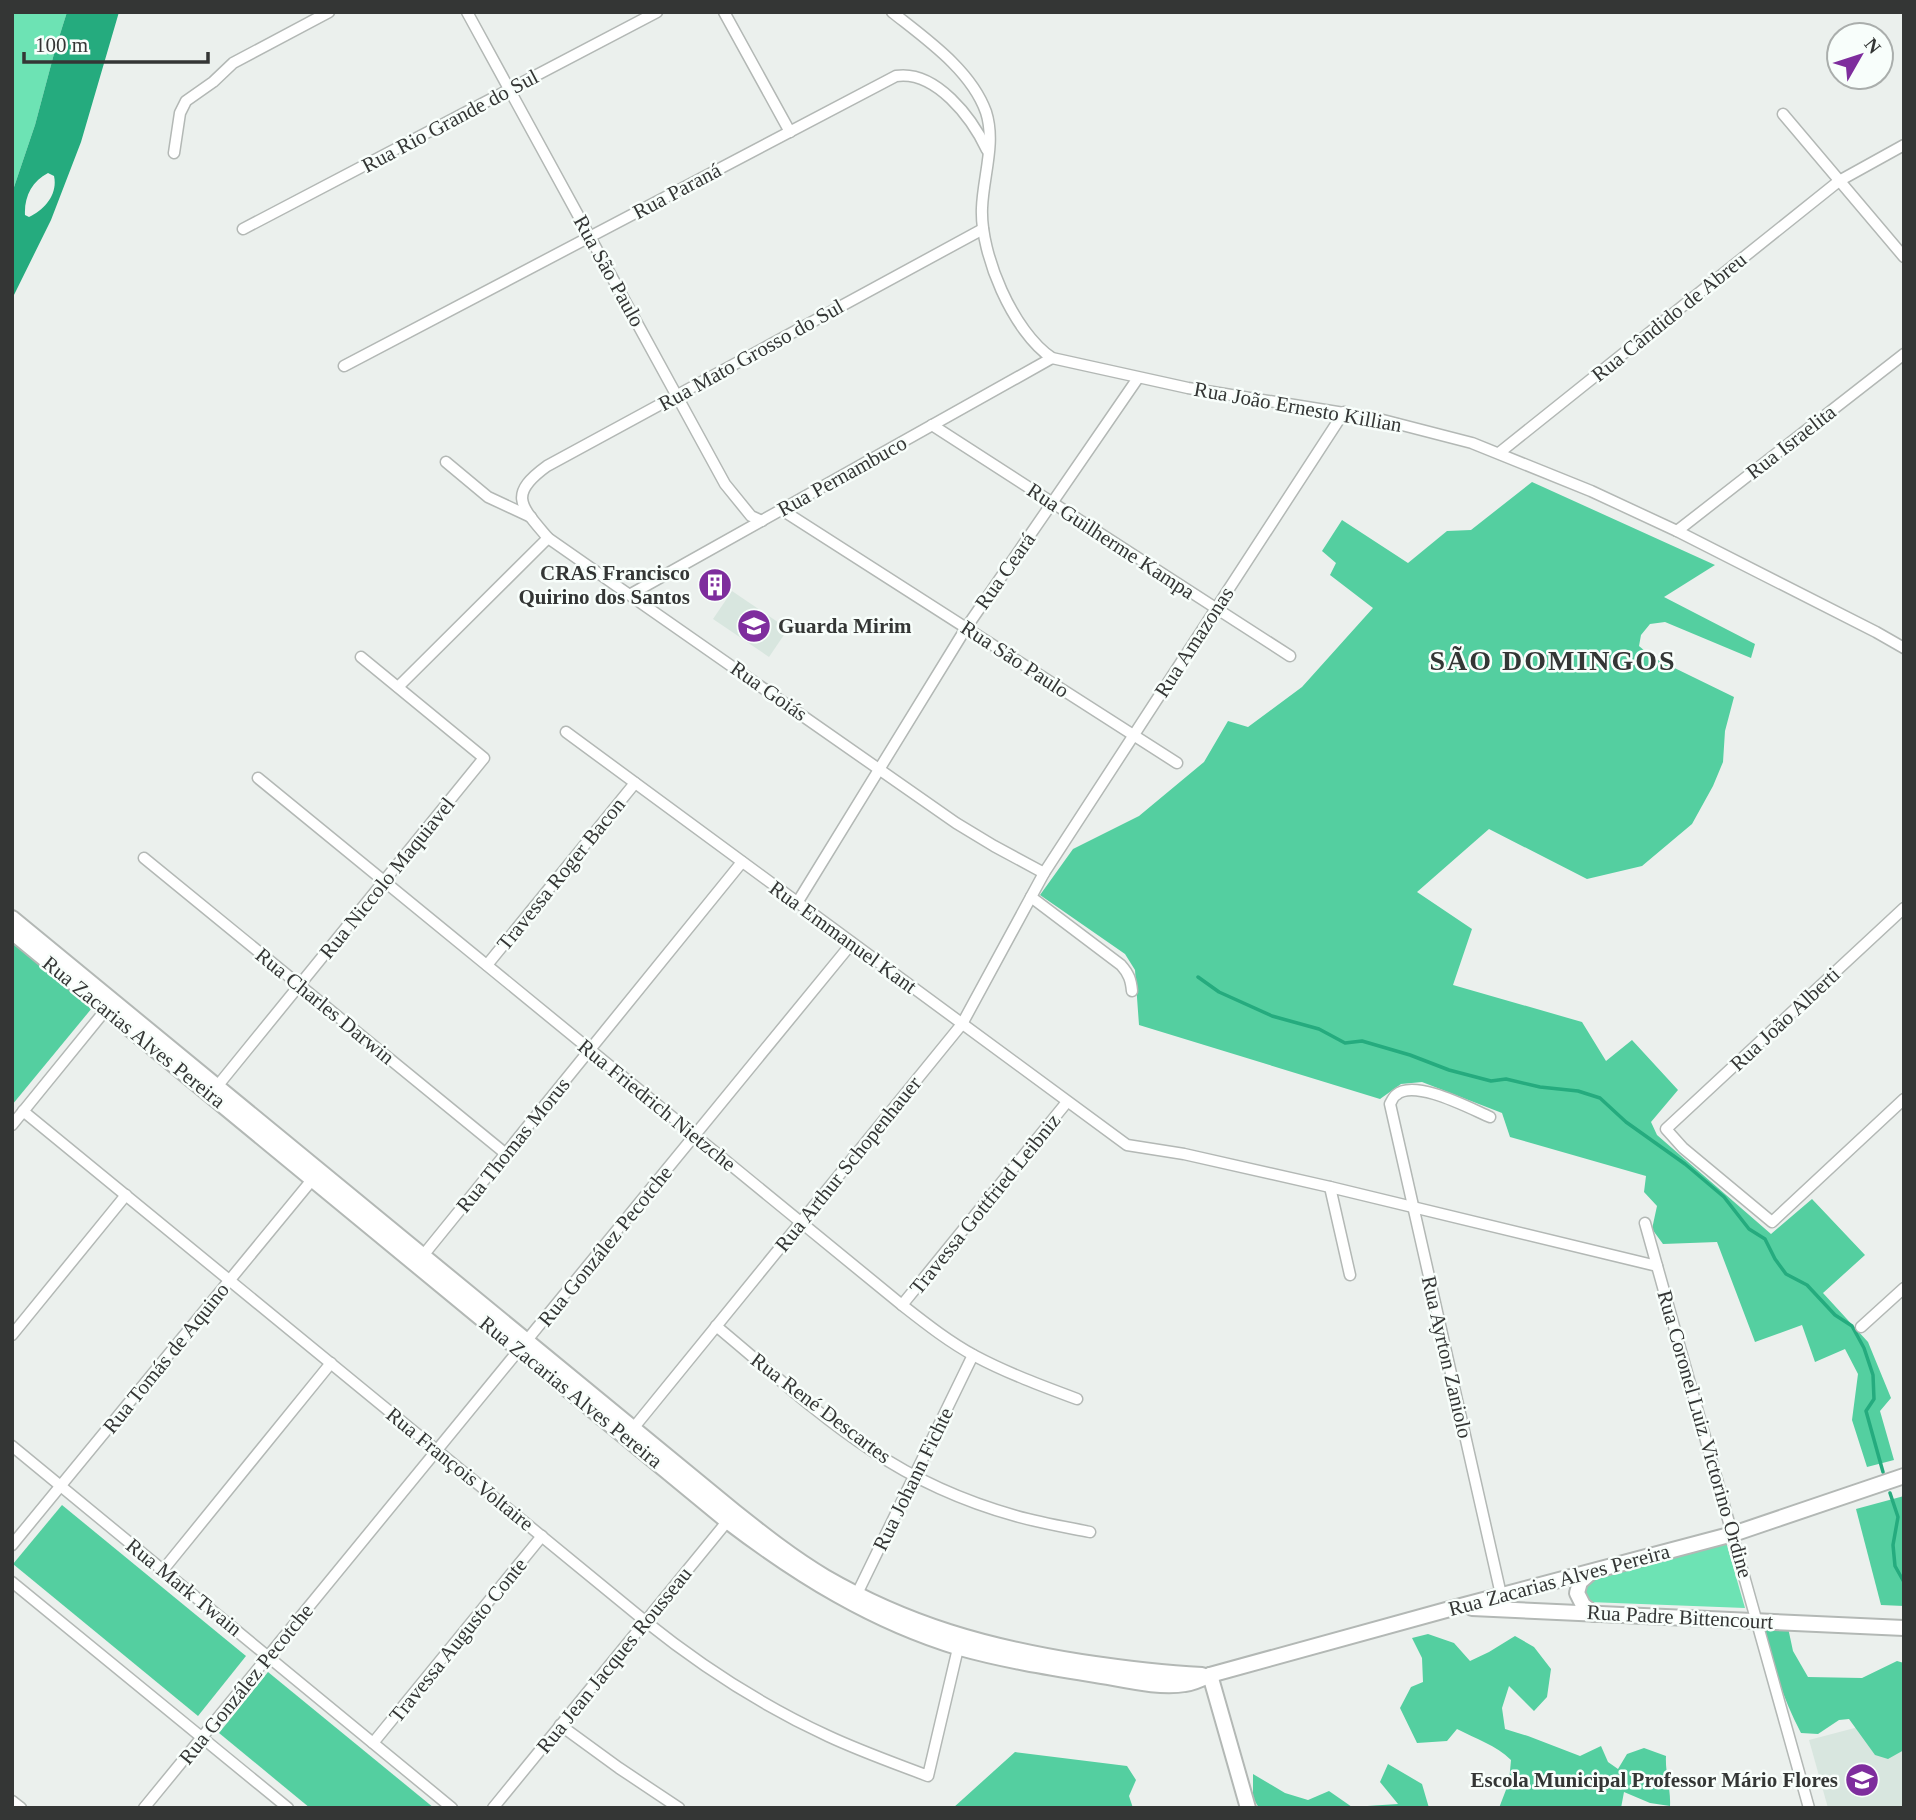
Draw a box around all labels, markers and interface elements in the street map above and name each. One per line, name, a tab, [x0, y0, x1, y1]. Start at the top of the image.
scale bar	[24, 21, 208, 65]
north arrow	[1825, 21, 1895, 91]
text: 100 m	[35, 33, 88, 57]
text: N	[1860, 34, 1885, 58]
street label: Rua Rio Grande do Sul	[358, 64, 542, 178]
street label: Rua Paraná	[629, 158, 726, 224]
street label: Rua São Paulo	[569, 211, 649, 331]
street label: Rua Cândido de Abreu	[1587, 247, 1751, 387]
street label: Rua Mato Grosso do Sul	[654, 294, 848, 416]
street label: Rua João Ernesto Killian	[1192, 377, 1404, 437]
street label: Rua Israelita	[1742, 399, 1841, 484]
street label: Rua Pernambuco	[773, 431, 911, 521]
street label: Rua Guilherme Kampa	[1023, 478, 1200, 604]
street label: Rua Ceará	[970, 528, 1040, 614]
place label: CRAS Francisco Quirino dos Santos	[518, 561, 690, 609]
building icon: CRAS Francisco Quirino dos Santos	[696, 566, 734, 604]
street label: Rua Amazonas	[1149, 582, 1239, 702]
school or university icon: Guarda Mirim	[735, 607, 773, 645]
place label: Guarda Mirim	[778, 614, 912, 638]
street label: Rua São Paulo	[957, 615, 1073, 703]
district label: SÃO DOMINGOS	[1429, 645, 1677, 676]
street label: Rua Goiás	[726, 656, 812, 726]
street label: Rua Niccolo Maquiavel	[315, 792, 460, 964]
street label: Travessa Roger Bacon	[492, 792, 630, 955]
street label: Rua Emmanuel Kant	[765, 876, 921, 999]
street label: Rua Charles Darwin	[251, 943, 400, 1070]
street label: Rua Zacarias Alves Pereira	[38, 951, 231, 1113]
street label: Rua João Alberti	[1725, 962, 1845, 1076]
street label: Rua Friedrich Nietzche	[573, 1034, 741, 1176]
street label: Rua Arthur Schopenhauer	[770, 1072, 926, 1256]
street label: Rua Thomas Morus	[451, 1073, 575, 1217]
street label: Travessa Gottfried Leibniz	[905, 1109, 1065, 1299]
street label: Rua González Pecotche	[533, 1161, 677, 1331]
street label: Rua Ayrton Zaniolo	[1417, 1273, 1477, 1441]
street label: Rua Tomás de Aquino	[98, 1278, 234, 1438]
street label: Rua Coronel Luiz Victorino Ordine	[1652, 1287, 1758, 1581]
street label: Rua Zacarias Alves Pereira	[475, 1311, 668, 1473]
street label: Rua René Descartes	[746, 1348, 896, 1468]
street label: Rua François Voltaire	[382, 1402, 538, 1536]
street label: Rua Johann Fichte	[868, 1403, 958, 1555]
street label: Rua Mark Twain	[121, 1533, 247, 1641]
street label: Rua Zacarias Alves Pereira	[1446, 1539, 1673, 1621]
street label: Travessa Augusto Conte	[384, 1553, 532, 1727]
street label: Rua Jean Jacques Rousseau	[531, 1562, 697, 1758]
street label: Rua González Pecotche	[174, 1599, 318, 1769]
street label: Rua Padre Bittencourt	[1586, 1600, 1774, 1634]
school or university icon: Escola Municipal Professor Mário Flores	[1843, 1761, 1881, 1799]
place label: Escola Municipal Professor Mário Flores	[1471, 1768, 1838, 1792]

